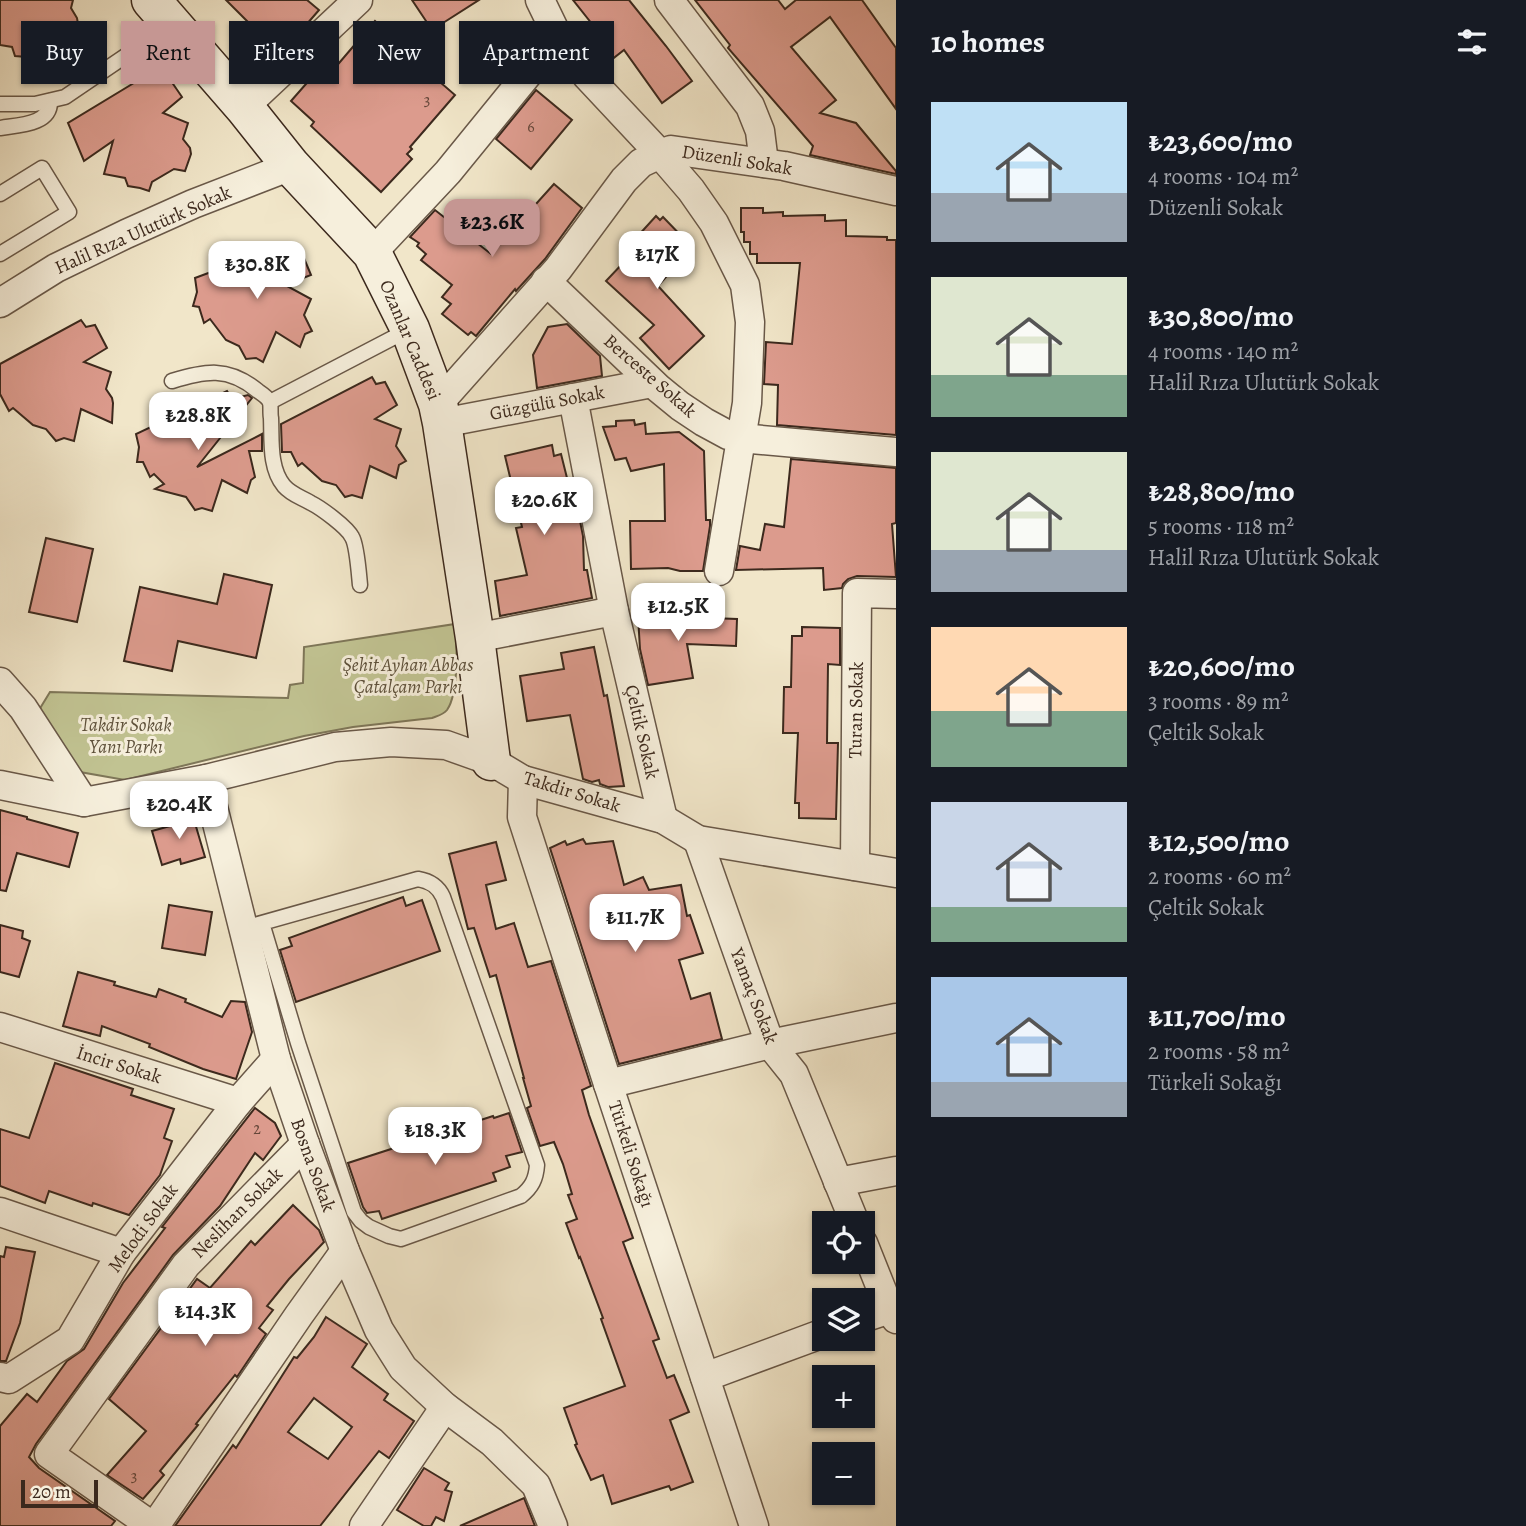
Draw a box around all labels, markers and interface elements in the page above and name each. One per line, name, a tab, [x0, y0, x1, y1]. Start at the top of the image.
chip: Buy	[21, 21, 107, 84]
chip: Rent	[121, 21, 215, 84]
chip: Filters	[229, 21, 339, 84]
chip: New	[353, 21, 445, 84]
chip: Apartment	[459, 21, 614, 84]
text: 10 homes	[931, 22, 1045, 62]
icon: filters	[1453, 23, 1491, 61]
house number: 3	[424, 89, 430, 111]
house number: 6	[527, 116, 535, 138]
text: ₺23,600/mo	[1148, 121, 1293, 161]
icon: home	[987, 130, 1071, 214]
street label: Düzenli Sokak	[680, 138, 795, 182]
text: 4 rooms · 104 m²	[1148, 161, 1298, 192]
street label: Halil Rıza Ulutürk Sokak	[51, 179, 236, 281]
text: Düzenli Sokak	[1148, 192, 1283, 223]
pin: ₺23.6K	[435, 200, 549, 259]
text: ₺23.6K	[460, 206, 524, 237]
pin: ₺17K	[616, 232, 698, 291]
text: ₺17K	[635, 238, 679, 269]
pin: ₺30.8K	[200, 242, 314, 301]
text: ₺30.8K	[224, 248, 290, 279]
street label: Ozanlar Caddesi	[373, 276, 447, 404]
text: ₺30,800/mo	[1148, 296, 1294, 336]
icon: home	[987, 305, 1071, 389]
street label: Berceste Sokak	[598, 328, 703, 424]
text: 4 rooms · 140 m²	[1148, 336, 1298, 367]
text: Halil Rıza Ulutürk Sokak	[1148, 367, 1379, 398]
street label: Güzgülü Sokak	[487, 379, 607, 427]
pin: ₺28.8K	[141, 392, 255, 452]
text: ₺28.8K	[165, 399, 231, 430]
text: ₺28,800/mo	[1148, 471, 1295, 511]
pin: ₺20.6K	[487, 477, 601, 537]
icon: home	[987, 480, 1071, 564]
text: ₺20.6K	[511, 484, 577, 515]
text: 5 rooms · 118 m²	[1148, 511, 1294, 542]
text: Halil Rıza Ulutürk Sokak	[1148, 542, 1379, 573]
pin: ₺12.5K	[621, 584, 735, 643]
text: ₺12.5K	[647, 590, 709, 621]
text: ₺20,600/mo	[1148, 646, 1295, 686]
park label: Şehit Ayhan Abbas Çatalçam Parkı	[343, 652, 474, 700]
icon: home	[987, 655, 1071, 739]
street label: Turan Sokak	[842, 661, 870, 759]
street label: Çeltik Sokak	[619, 682, 666, 782]
text: 3 rooms · 89 m²	[1148, 686, 1289, 717]
park label: Takdir Sokak Yanı Parkı	[80, 712, 172, 760]
text: Çeltik Sokak	[1148, 717, 1264, 748]
street label: Takdir Sokak	[520, 765, 624, 819]
pin: ₺20.4K	[122, 782, 236, 841]
text: ₺20.4K	[146, 788, 212, 819]
text: ₺12,500/mo	[1148, 821, 1289, 861]
icon: home	[987, 830, 1071, 914]
text: 2 rooms · 60 m²	[1148, 861, 1291, 892]
text: Çeltik Sokak	[1148, 892, 1264, 923]
pin: ₺11.7K	[578, 894, 692, 954]
text: ₺11.7K	[606, 901, 664, 932]
street label: Yamaç Sokak	[723, 943, 784, 1048]
text: ₺11,700/mo	[1148, 996, 1286, 1036]
icon: home	[987, 1005, 1071, 1089]
text: 2 rooms · 58 m²	[1148, 1036, 1289, 1067]
street label: İncir Sokak	[73, 1040, 165, 1090]
text: Türkeli Sokağı	[1148, 1067, 1282, 1098]
street label: Türkeli Sokağı	[602, 1097, 660, 1211]
pin: ₺18.3K	[378, 1108, 492, 1167]
text: ₺18.3K	[404, 1114, 466, 1145]
street label: Bosna Sokak	[284, 1115, 342, 1216]
house number: 2	[253, 1118, 261, 1140]
street label: Neslihan Sokak	[186, 1161, 289, 1264]
street label: Melodi Sokak	[102, 1178, 184, 1278]
map controls	[812, 1211, 875, 1505]
button: locate	[812, 1211, 875, 1274]
pin: ₺14.3K	[148, 1288, 262, 1348]
button: layers	[812, 1288, 875, 1351]
text: ₺14.3K	[174, 1295, 236, 1326]
button: +	[812, 1365, 875, 1428]
button: −	[812, 1442, 875, 1505]
house number: 3	[131, 1465, 137, 1487]
scale bar	[21, 1477, 98, 1509]
text: 20 m	[32, 1479, 71, 1505]

